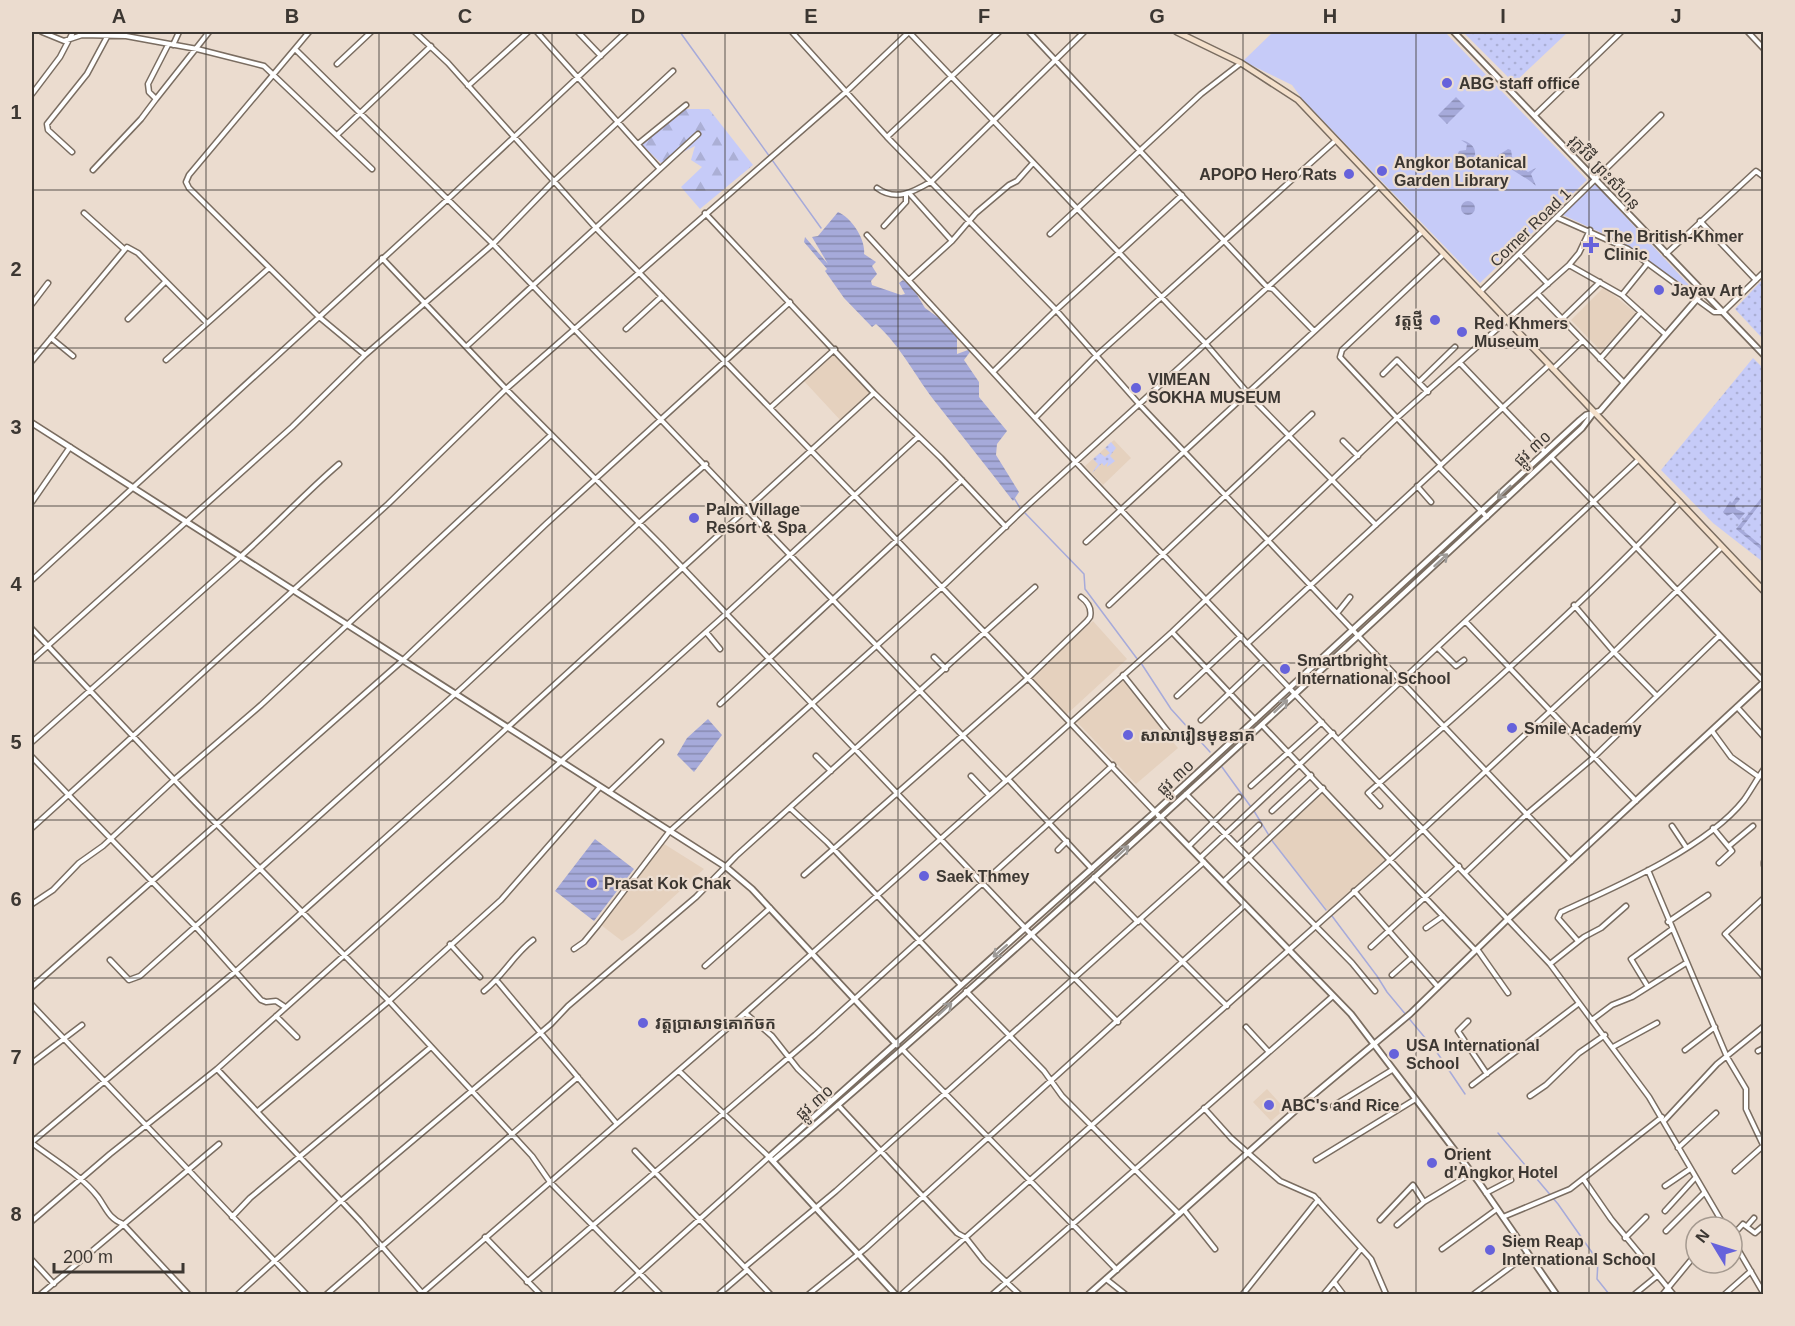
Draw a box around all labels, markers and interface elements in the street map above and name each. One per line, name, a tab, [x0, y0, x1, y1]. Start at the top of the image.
text: A	[112, 5, 126, 27]
text: B	[285, 5, 299, 27]
text: C	[458, 5, 472, 27]
text: D	[631, 5, 645, 27]
text: E	[804, 5, 818, 27]
text: F	[978, 5, 990, 27]
text: G	[1149, 5, 1165, 27]
text: H	[1323, 5, 1337, 27]
text: I	[1500, 5, 1506, 27]
text: J	[1670, 5, 1682, 27]
place label: ABG staff office	[1459, 75, 1580, 92]
marker: ABG staff office	[1440, 76, 1454, 90]
text: 1	[10, 101, 22, 123]
street label: រុក្ខវិថី ព្រះសីហនុ	[1564, 130, 1645, 215]
place label: Angkor Botanical Garden Library	[1394, 154, 1526, 189]
marker: Angkor Botanical Garden Library	[1375, 164, 1389, 178]
place label: APOPO Hero Rats	[1199, 166, 1337, 183]
marker: APOPO Hero Rats	[1342, 167, 1356, 181]
street label: Corner Road 1	[1487, 185, 1574, 270]
place label: The British-Khmer Clinic	[1604, 228, 1744, 263]
marker: The British-Khmer Clinic	[1582, 236, 1600, 254]
text: 2	[10, 258, 22, 280]
place label: Jayav Art	[1671, 282, 1743, 299]
marker: Jayav Art	[1652, 283, 1666, 297]
place label: វត្តថ្មី	[1395, 310, 1423, 330]
marker: វត្តថ្មី	[1428, 313, 1442, 327]
place label: Red Khmers Museum	[1474, 315, 1568, 350]
marker: Red Khmers Museum	[1455, 325, 1469, 339]
place label: VIMEAN SOKHA MUSEUM	[1148, 371, 1281, 406]
marker: VIMEAN SOKHA MUSEUM	[1129, 381, 1143, 395]
text: 3	[10, 416, 22, 438]
street label: ផ្លូវ ៣០	[1511, 427, 1558, 474]
one-way arrow	[1496, 484, 1511, 499]
place label: Palm Village Resort & Spa	[706, 501, 807, 536]
marker: Palm Village Resort & Spa	[687, 511, 701, 525]
one-way arrow	[1433, 553, 1448, 567]
text: 4	[10, 573, 22, 595]
place label: Smartbright International School	[1297, 652, 1451, 687]
marker: Smartbright International School	[1278, 662, 1292, 676]
one-way arrow	[1274, 699, 1289, 713]
place label: Smile Academy	[1524, 720, 1642, 737]
marker: Smile Academy	[1505, 721, 1519, 735]
place label: សាលារៀនមុខនាគ	[1140, 725, 1255, 746]
marker: សាលារៀនមុខនាគ	[1121, 728, 1135, 742]
text: 5	[10, 731, 22, 753]
street label: ផ្លូវ ៣០	[1154, 756, 1201, 803]
one-way arrow	[1114, 845, 1129, 859]
place label: Saek Thmey	[936, 868, 1029, 885]
marker: Saek Thmey	[917, 869, 931, 883]
place label: Prasat Kok Chak	[604, 875, 731, 892]
marker: Prasat Kok Chak	[585, 876, 599, 890]
text: 6	[10, 888, 22, 910]
one-way arrow	[992, 945, 1008, 958]
one-way arrow	[937, 1002, 952, 1016]
place label: វត្តប្រាសាទគោកចក	[655, 1015, 776, 1033]
marker: វត្តប្រាសាទគោកចក	[636, 1016, 650, 1030]
place label: USA International School	[1406, 1037, 1540, 1072]
text: 7	[10, 1046, 22, 1068]
marker: USA International School	[1387, 1047, 1401, 1061]
street label: ផ្លូវ ៣០	[792, 1082, 840, 1127]
place label: ABC's and Rice	[1281, 1097, 1400, 1114]
marker: ABC's and Rice	[1262, 1098, 1276, 1112]
place label: Orient d'Angkor Hotel	[1444, 1146, 1558, 1181]
marker: Orient d'Angkor Hotel	[1425, 1156, 1439, 1170]
text: 8	[10, 1203, 22, 1225]
north arrow	[1684, 1215, 1744, 1275]
text: N	[1692, 1226, 1713, 1246]
place label: Siem Reap International School	[1502, 1233, 1656, 1268]
scale bar	[54, 1236, 183, 1274]
marker: Siem Reap International School	[1483, 1243, 1497, 1257]
text: 200 m	[63, 1247, 113, 1267]

